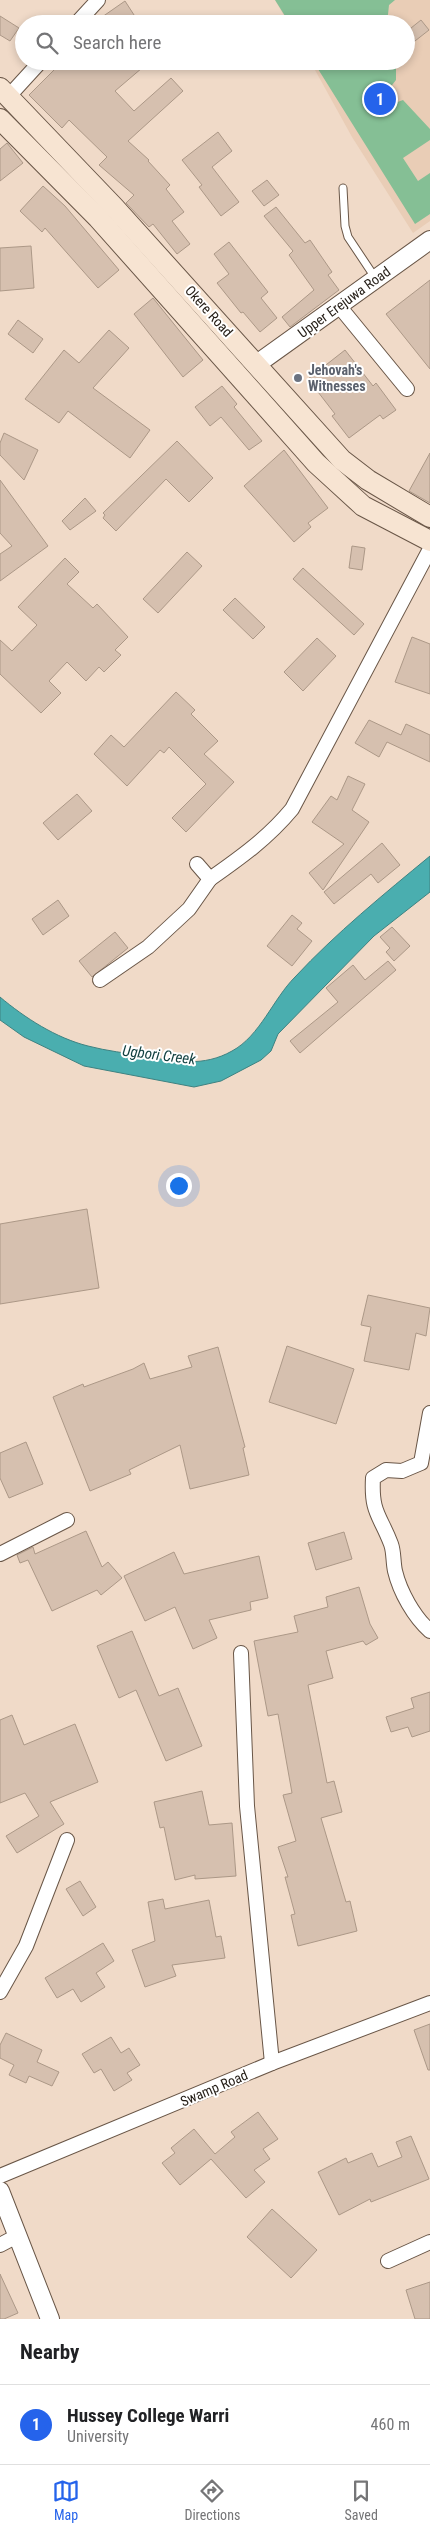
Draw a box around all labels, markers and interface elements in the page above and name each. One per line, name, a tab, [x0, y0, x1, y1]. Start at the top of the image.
search box	[15, 15, 415, 70]
icon: search	[33, 29, 61, 57]
text: Search here	[73, 31, 161, 54]
pin: 1	[364, 80, 396, 118]
street label: Upper Erejuwa Road	[295, 263, 393, 341]
street label: Okere Road	[182, 282, 236, 340]
place label: Jehovah's Witnesses	[308, 362, 366, 394]
marker: Jehovah's Witnesses	[292, 372, 304, 384]
water label: Ugbori Creek	[121, 1042, 197, 1068]
your location	[166, 1173, 192, 1199]
street label: Swamp Road	[178, 2067, 250, 2109]
text: Nearby	[20, 2340, 79, 2364]
text: Hussey College Warri	[67, 2404, 229, 2427]
text: 1	[32, 2415, 40, 2434]
text: 460 m	[371, 2415, 410, 2434]
text: University	[67, 2427, 129, 2446]
tab: Map	[52, 2477, 80, 2523]
tab: Directions	[184, 2477, 240, 2523]
tab: Saved	[345, 2477, 378, 2523]

